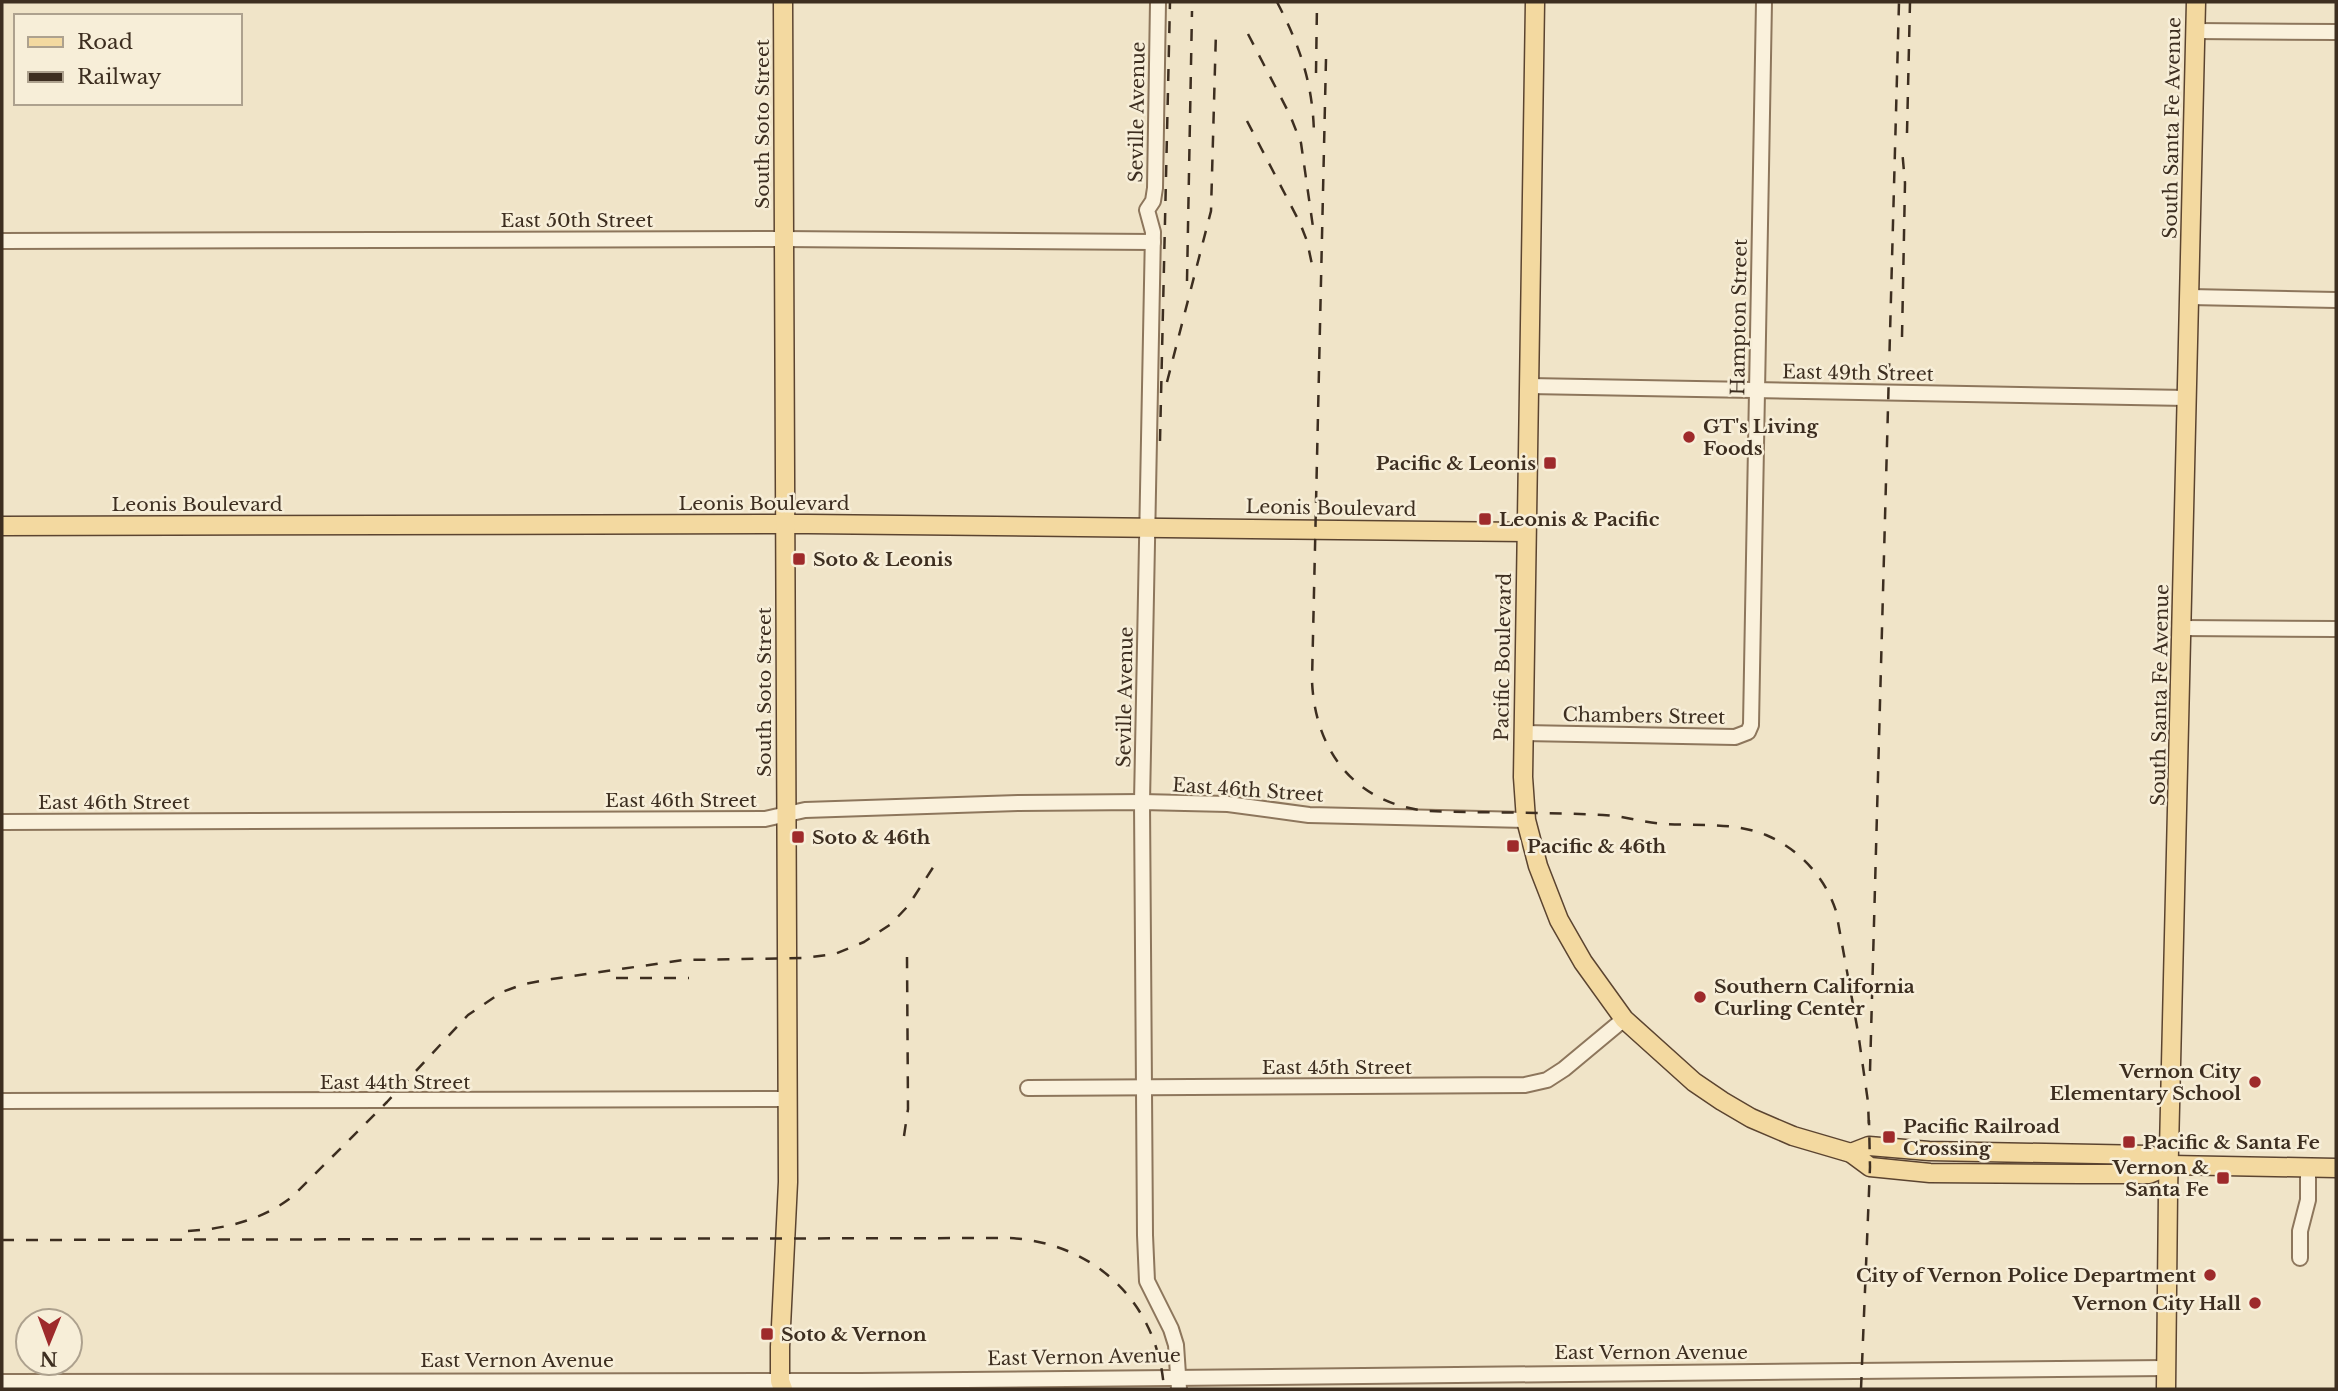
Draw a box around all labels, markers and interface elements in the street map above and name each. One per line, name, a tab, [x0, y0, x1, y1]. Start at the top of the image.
legend	[14, 14, 242, 105]
street label: South Santa Fe Avenue	[2159, 17, 2185, 239]
text: Road	[77, 29, 133, 55]
street label: South Soto Street	[751, 38, 774, 209]
street label: Seville Avenue	[1124, 41, 1150, 183]
text: Railway	[77, 64, 162, 90]
street label: East 50th Street	[501, 209, 654, 232]
street label: Hampton Street	[1726, 238, 1752, 396]
street label: East 49th Street	[1782, 360, 1935, 386]
place label: GT's Living Foods	[1703, 415, 1819, 460]
marker: GT's Living Foods	[1681, 429, 1697, 445]
place label: Pacific & Leonis	[1376, 452, 1536, 475]
marker: Pacific & Leonis	[1542, 455, 1558, 471]
street label: Leonis Boulevard	[679, 492, 850, 515]
street label: Leonis Boulevard	[112, 493, 283, 516]
street label: Leonis Boulevard	[1245, 495, 1417, 521]
place label: Leonis & Pacific	[1499, 508, 1660, 531]
marker: Leonis & Pacific	[1477, 511, 1493, 527]
place label: Soto & Leonis	[813, 548, 953, 571]
marker: Soto & Leonis	[791, 551, 807, 567]
street label: Pacific Boulevard	[1490, 573, 1516, 741]
street label: South Santa Fe Avenue	[2147, 584, 2173, 806]
street label: South Soto Street	[753, 606, 776, 777]
street label: Seville Avenue	[1112, 626, 1138, 768]
street label: Chambers Street	[1562, 703, 1726, 729]
street label: East 46th Street	[1171, 773, 1325, 807]
street label: East 46th Street	[605, 789, 758, 812]
street label: East 46th Street	[38, 791, 191, 814]
place label: Soto & 46th	[812, 826, 931, 849]
marker: Soto & 46th	[790, 829, 806, 845]
place label: Pacific & 46th	[1527, 835, 1666, 858]
marker: Pacific & 46th	[1505, 838, 1521, 854]
place label: Southern California Curling Center	[1714, 975, 1915, 1020]
marker: Southern California Curling Center	[1692, 989, 1708, 1005]
street label: East 45th Street	[1262, 1056, 1413, 1079]
place label: Vernon City Elementary School	[2050, 1060, 2242, 1105]
street label: East 44th Street	[320, 1071, 471, 1094]
marker: Vernon City Elementary School	[2247, 1074, 2263, 1090]
place label: Pacific Railroad Crossing	[1903, 1115, 2060, 1160]
marker: Pacific Railroad Crossing	[1881, 1129, 1897, 1145]
place label: Pacific & Santa Fe	[2143, 1131, 2320, 1154]
marker: Pacific & Santa Fe	[2121, 1134, 2137, 1150]
place label: Vernon & Santa Fe	[2112, 1156, 2209, 1201]
marker: Vernon & Santa Fe	[2215, 1170, 2231, 1186]
place label: City of Vernon Police Department	[1856, 1264, 2197, 1287]
marker: City of Vernon Police Department	[2202, 1267, 2218, 1283]
place label: Vernon City Hall	[2072, 1292, 2241, 1315]
marker: Vernon City Hall	[2247, 1295, 2263, 1311]
north arrow	[14, 1307, 84, 1377]
place label: Soto & Vernon	[781, 1323, 927, 1346]
marker: Soto & Vernon	[759, 1326, 775, 1342]
street label: East Vernon Avenue	[1554, 1341, 1748, 1364]
street label: East Vernon Avenue	[987, 1344, 1181, 1370]
text: N	[39, 1347, 58, 1370]
street label: East Vernon Avenue	[420, 1349, 614, 1372]

